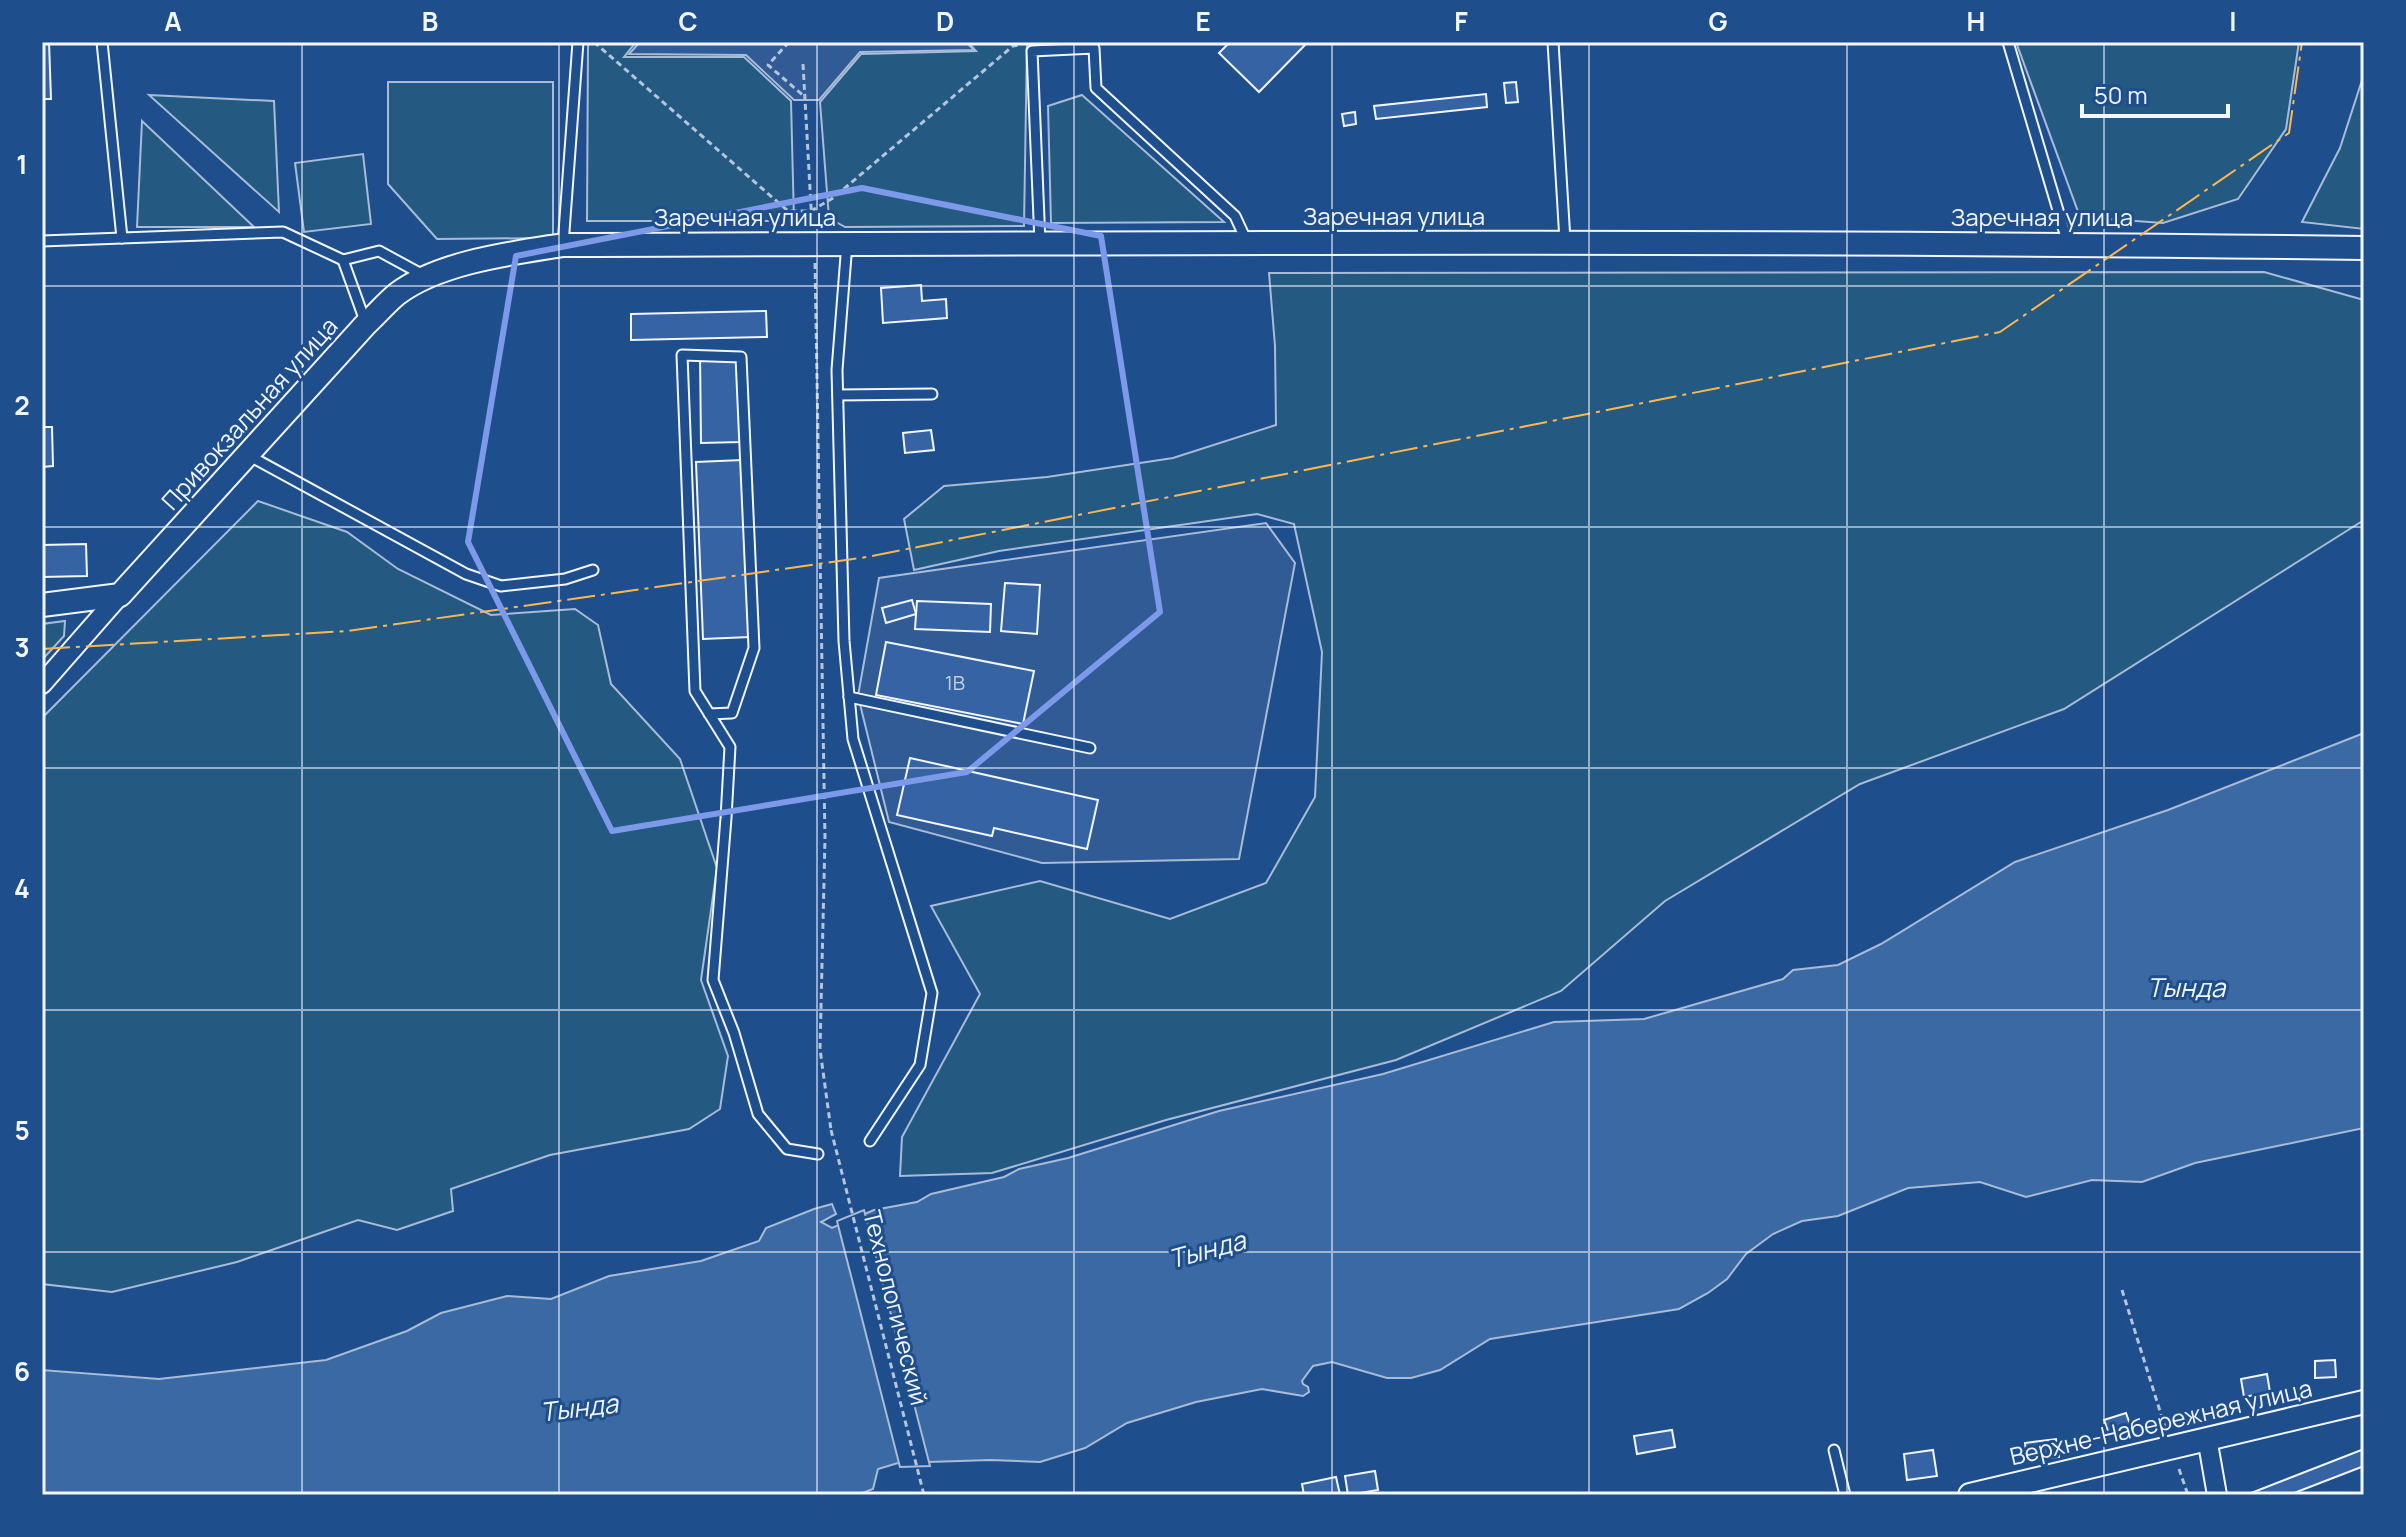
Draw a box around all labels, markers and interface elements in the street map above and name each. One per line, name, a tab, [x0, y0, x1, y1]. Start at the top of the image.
text: A	[164, 3, 182, 39]
text: B	[422, 3, 438, 39]
text: C	[678, 3, 698, 39]
text: D	[936, 3, 954, 39]
text: E	[1195, 3, 1211, 39]
text: F	[1454, 3, 1468, 39]
text: G	[1708, 3, 1728, 39]
text: H	[1967, 3, 1985, 39]
text: I	[2229, 3, 2237, 39]
scale bar	[2082, 68, 2228, 118]
text: 50 m	[2094, 78, 2148, 111]
text: 1	[16, 146, 28, 182]
street label: Заречная улица	[1303, 199, 1485, 232]
street label: Заречная улица	[654, 200, 836, 233]
street label: Заречная улица	[1951, 200, 2133, 233]
street label: Привокзальная улица	[153, 310, 344, 516]
text: 2	[14, 387, 30, 423]
text: 3	[14, 629, 30, 665]
house number: 1В	[945, 669, 965, 696]
text: 4	[14, 870, 30, 906]
water label: Тында	[2147, 969, 2227, 1005]
text: 5	[14, 1112, 30, 1148]
street label: Технологический	[856, 1207, 937, 1408]
water label: Тында	[1164, 1221, 1251, 1277]
text: 6	[14, 1353, 30, 1389]
street label: Верхне-Набережная улица	[2006, 1371, 2315, 1472]
water label: Тында	[538, 1384, 621, 1430]

